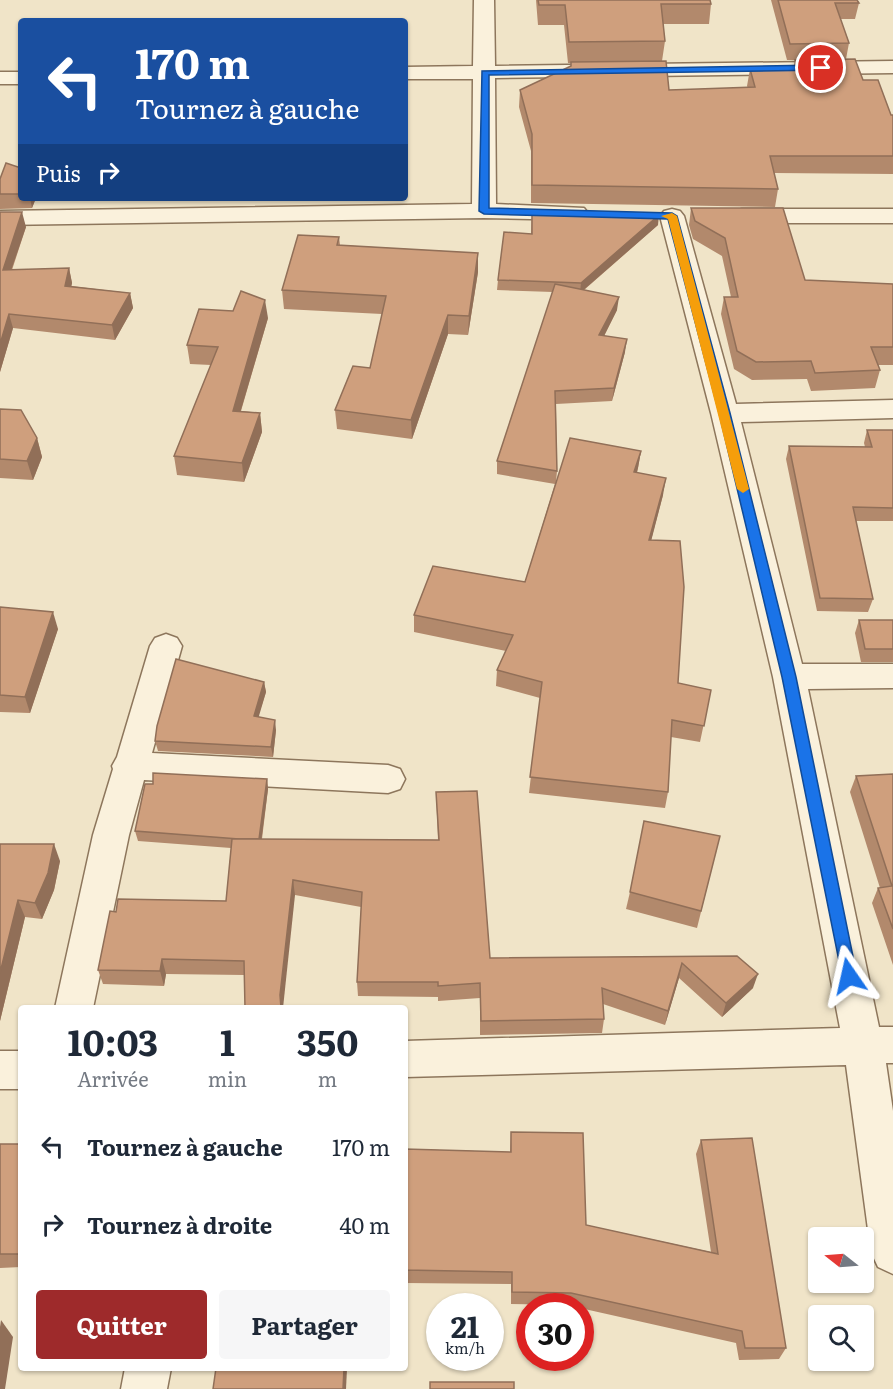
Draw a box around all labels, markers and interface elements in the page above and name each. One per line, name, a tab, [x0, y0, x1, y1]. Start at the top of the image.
text: 170 m	[135, 30, 250, 92]
icon: left	[36, 42, 114, 120]
pin	[795, 42, 846, 93]
icon: arrive	[804, 51, 837, 84]
text: Tournez à gauche	[135, 87, 359, 127]
text: Puis	[36, 156, 80, 189]
icon: right	[92, 156, 125, 189]
position arrow	[817, 944, 881, 1008]
text: 10:03	[68, 1014, 158, 1067]
text: 1	[220, 1014, 235, 1067]
text: 350	[297, 1014, 358, 1067]
text: Arrivée	[77, 1063, 149, 1093]
text: min	[208, 1063, 247, 1093]
text: m	[318, 1063, 337, 1093]
icon: left	[36, 1130, 69, 1163]
text: Tournez à gauche	[87, 1130, 283, 1163]
text: 170 m	[332, 1130, 390, 1163]
icon: right	[36, 1208, 69, 1241]
text: Tournez à droite	[87, 1208, 272, 1241]
text: 40 m	[339, 1208, 390, 1241]
north arrow	[808, 1227, 874, 1293]
map controls	[808, 1227, 874, 1371]
button: Quitter	[36, 1290, 207, 1359]
button: Partager	[219, 1290, 390, 1359]
speed limit sign: 30	[516, 1293, 594, 1371]
text: 21	[451, 1303, 479, 1347]
button: search	[808, 1305, 874, 1371]
text: km/h	[445, 1336, 485, 1359]

